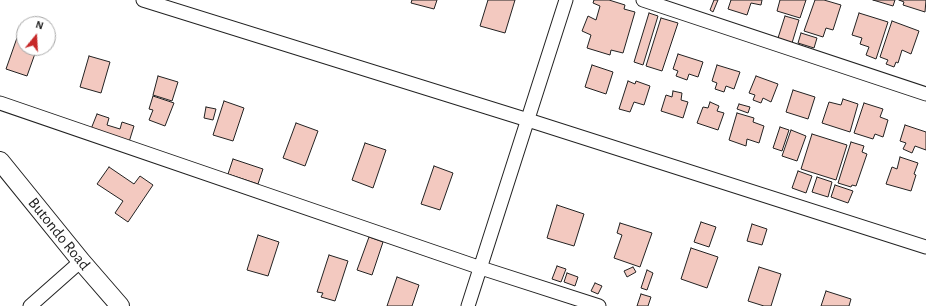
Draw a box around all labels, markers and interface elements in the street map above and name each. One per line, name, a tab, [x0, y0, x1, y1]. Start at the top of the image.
north arrow	[16, 16, 56, 56]
text: N	[34, 19, 45, 31]
street label: Butondo Road	[24, 194, 94, 274]

